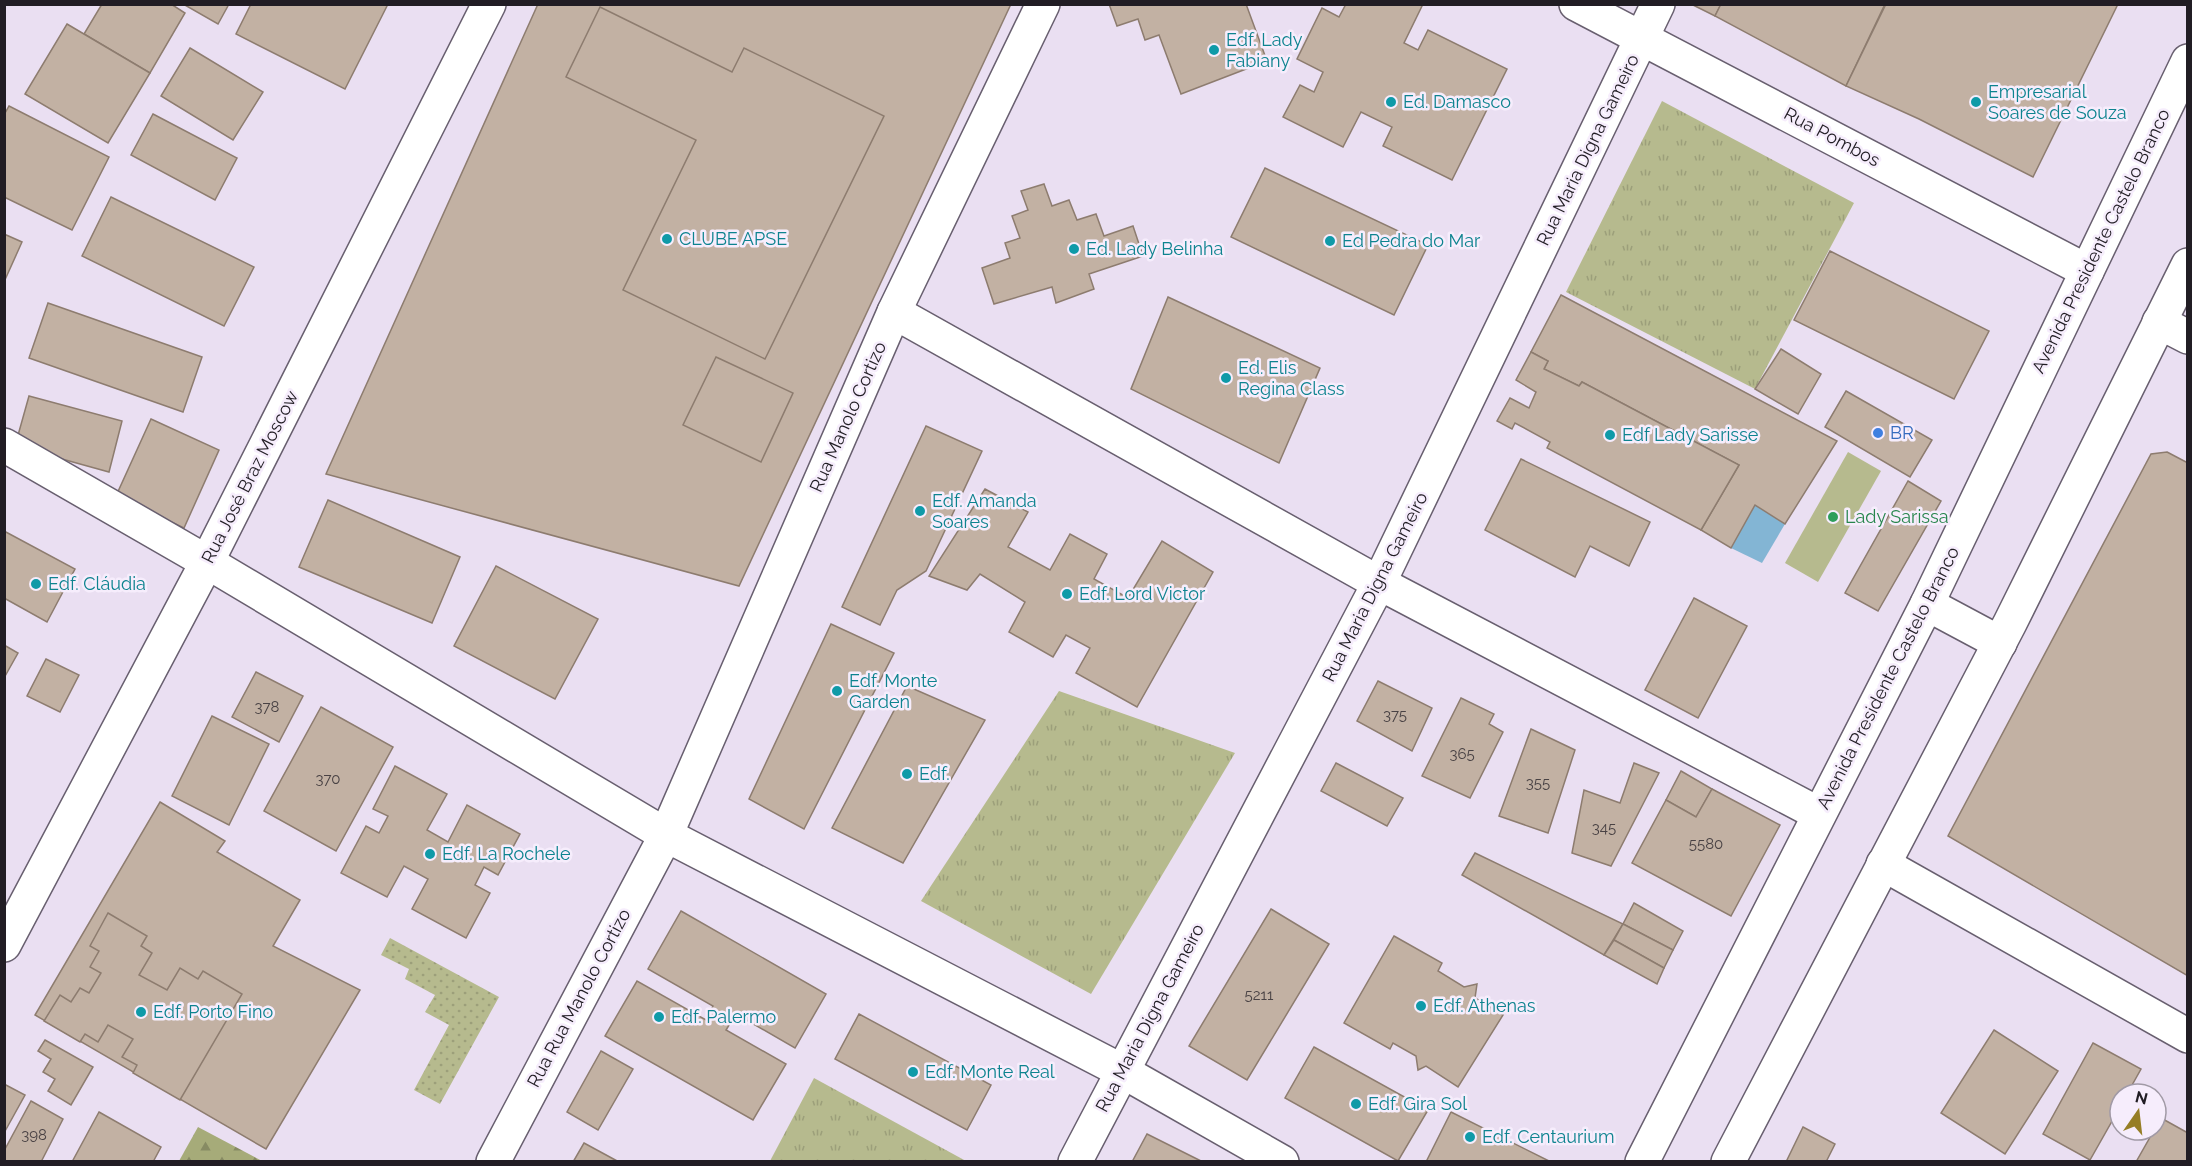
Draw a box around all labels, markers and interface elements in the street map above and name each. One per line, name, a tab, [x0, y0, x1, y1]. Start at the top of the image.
place label: Edf. Lady Fabiany	[1226, 29, 1303, 71]
marker: Edf. Lady Fabiany	[1207, 43, 1221, 57]
street label: Rua Maria Digna Gameiro	[1532, 50, 1643, 249]
place label: Empresarial Soares de Souza	[1988, 81, 2127, 123]
place label: Ed. Damasco	[1403, 91, 1511, 112]
marker: Ed. Damasco	[1384, 95, 1398, 109]
marker: Empresarial Soares de Souza	[1969, 95, 1983, 109]
street label: Rua Pombos	[1781, 103, 1884, 171]
street label: Avenida Presidente Castelo Branco	[2027, 105, 2174, 376]
place label: CLUBE APSE	[679, 228, 787, 249]
place label: Ed Pedra do Mar	[1342, 230, 1481, 251]
marker: CLUBE APSE	[660, 232, 674, 246]
marker: Ed Pedra do Mar	[1323, 234, 1337, 248]
place label: Ed. Lady Belinha	[1086, 238, 1223, 259]
marker: Ed. Lady Belinha	[1067, 242, 1081, 256]
street label: Rua Manolo Cortizo	[805, 338, 890, 495]
place label: Ed. Elis Regina Class	[1238, 357, 1345, 399]
marker: Ed. Elis Regina Class	[1219, 371, 1233, 385]
street label: Rua José Braz Moscow	[197, 387, 302, 566]
place label: BR	[1890, 422, 1914, 443]
place label: Edf Lady Sarisse	[1622, 424, 1759, 445]
marker: BR	[1871, 426, 1885, 440]
marker: Edf Lady Sarisse	[1603, 428, 1617, 442]
street label: Rua Maria Digna Gameiro	[1317, 488, 1432, 685]
place label: Edf. Amanda Soares	[932, 490, 1037, 532]
marker: Edf. Amanda Soares	[913, 504, 927, 518]
place label: Lady Sarissa	[1845, 506, 1949, 527]
marker: Lady Sarissa	[1826, 510, 1840, 524]
street label: Avenida Presidente Castelo Branco	[1812, 543, 1963, 812]
place label: Edf. Cláudia	[48, 573, 146, 594]
marker: Edf. Cláudia	[29, 577, 43, 591]
place label: Edf. Lord Victor	[1079, 583, 1206, 604]
marker: Edf. Lord Victor	[1060, 587, 1074, 601]
place label: Edf. Monte Garden	[849, 670, 938, 712]
marker: Edf. Monte Garden	[830, 684, 844, 698]
house number: 378	[255, 698, 280, 716]
house number: 375	[1383, 706, 1407, 724]
house number: 365	[1449, 745, 1475, 763]
place label: Edf.	[919, 763, 950, 784]
marker: Edf.	[900, 767, 914, 781]
house number: 370	[315, 770, 341, 788]
house number: 355	[1526, 774, 1550, 792]
house number: 345	[1592, 819, 1616, 837]
house number: 5580	[1689, 835, 1723, 853]
place label: Edf. La Rochele	[442, 843, 571, 864]
marker: Edf. La Rochele	[423, 847, 437, 861]
street label: Rua Rua Manolo Cortizo	[523, 905, 635, 1091]
street label: Rua Maria Digna Gameiro	[1091, 920, 1208, 1115]
house number: 5211	[1245, 986, 1274, 1004]
place label: Edf. Athenas	[1433, 995, 1536, 1016]
marker: Edf. Athenas	[1414, 999, 1428, 1013]
place label: Edf. Porto Fino	[153, 1001, 273, 1022]
marker: Edf. Porto Fino	[134, 1005, 148, 1019]
place label: Edf. Palermo	[671, 1006, 776, 1027]
marker: Edf. Palermo	[652, 1010, 666, 1024]
place label: Edf. Monte Real	[925, 1061, 1055, 1082]
marker: Edf. Monte Real	[906, 1065, 920, 1079]
north arrow	[2108, 1082, 2168, 1142]
text: N	[2133, 1087, 2150, 1109]
place label: Edf. Gira Sol	[1368, 1093, 1467, 1114]
marker: Edf. Gira Sol	[1349, 1097, 1363, 1111]
house number: 398	[21, 1126, 47, 1144]
place label: Edf. Centaurium	[1482, 1126, 1615, 1147]
marker: Edf. Centaurium	[1463, 1130, 1477, 1144]

